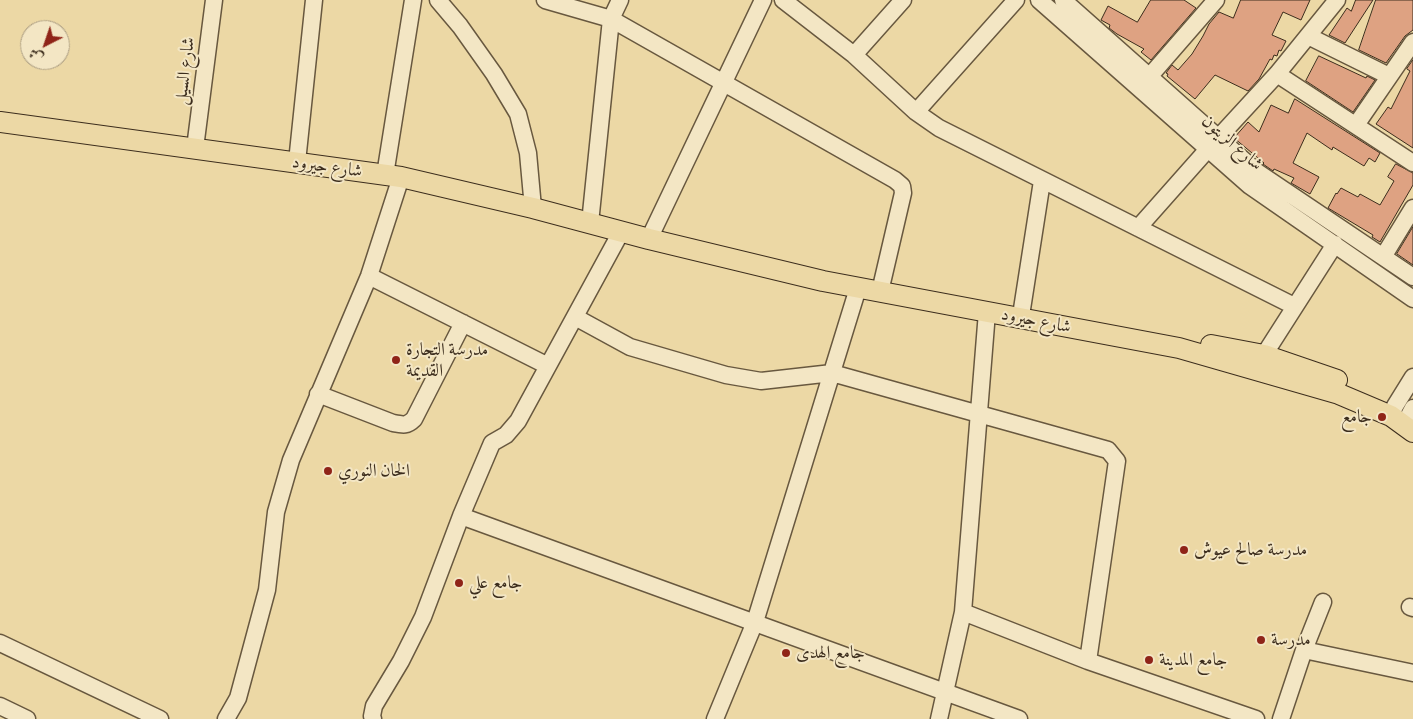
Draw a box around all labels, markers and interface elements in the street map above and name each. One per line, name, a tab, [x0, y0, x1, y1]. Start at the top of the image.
north arrow	[20, 20, 70, 70]
street label: شارع السيل	[170, 36, 200, 106]
text: ش	[25, 44, 47, 67]
street label: شارع الزيتون	[1197, 110, 1267, 176]
street label: شارع جيرود	[290, 151, 364, 183]
street label: شارع جيرود	[999, 304, 1073, 338]
place label: مدرسة التجارة القديمة	[406, 339, 488, 382]
marker: مدرسة التجارة القديمة	[390, 354, 402, 366]
place label: جامع	[1341, 406, 1372, 428]
marker: جامع	[1376, 411, 1388, 423]
place label: الخان النوري	[338, 460, 410, 482]
marker: الخان النوري	[322, 465, 334, 477]
place label: مدرسة صالح عيوش	[1194, 539, 1307, 561]
marker: مدرسة صالح عيوش	[1178, 544, 1190, 556]
place label: جامع علي	[469, 572, 522, 594]
marker: جامع علي	[453, 577, 465, 589]
place label: مدرسة	[1271, 629, 1311, 651]
marker: مدرسة	[1255, 634, 1267, 646]
place label: جامع الهدى	[796, 642, 865, 664]
marker: جامع الهدى	[780, 647, 792, 659]
place label: جامع المدينة	[1159, 649, 1227, 671]
marker: جامع المدينة	[1143, 654, 1155, 666]

